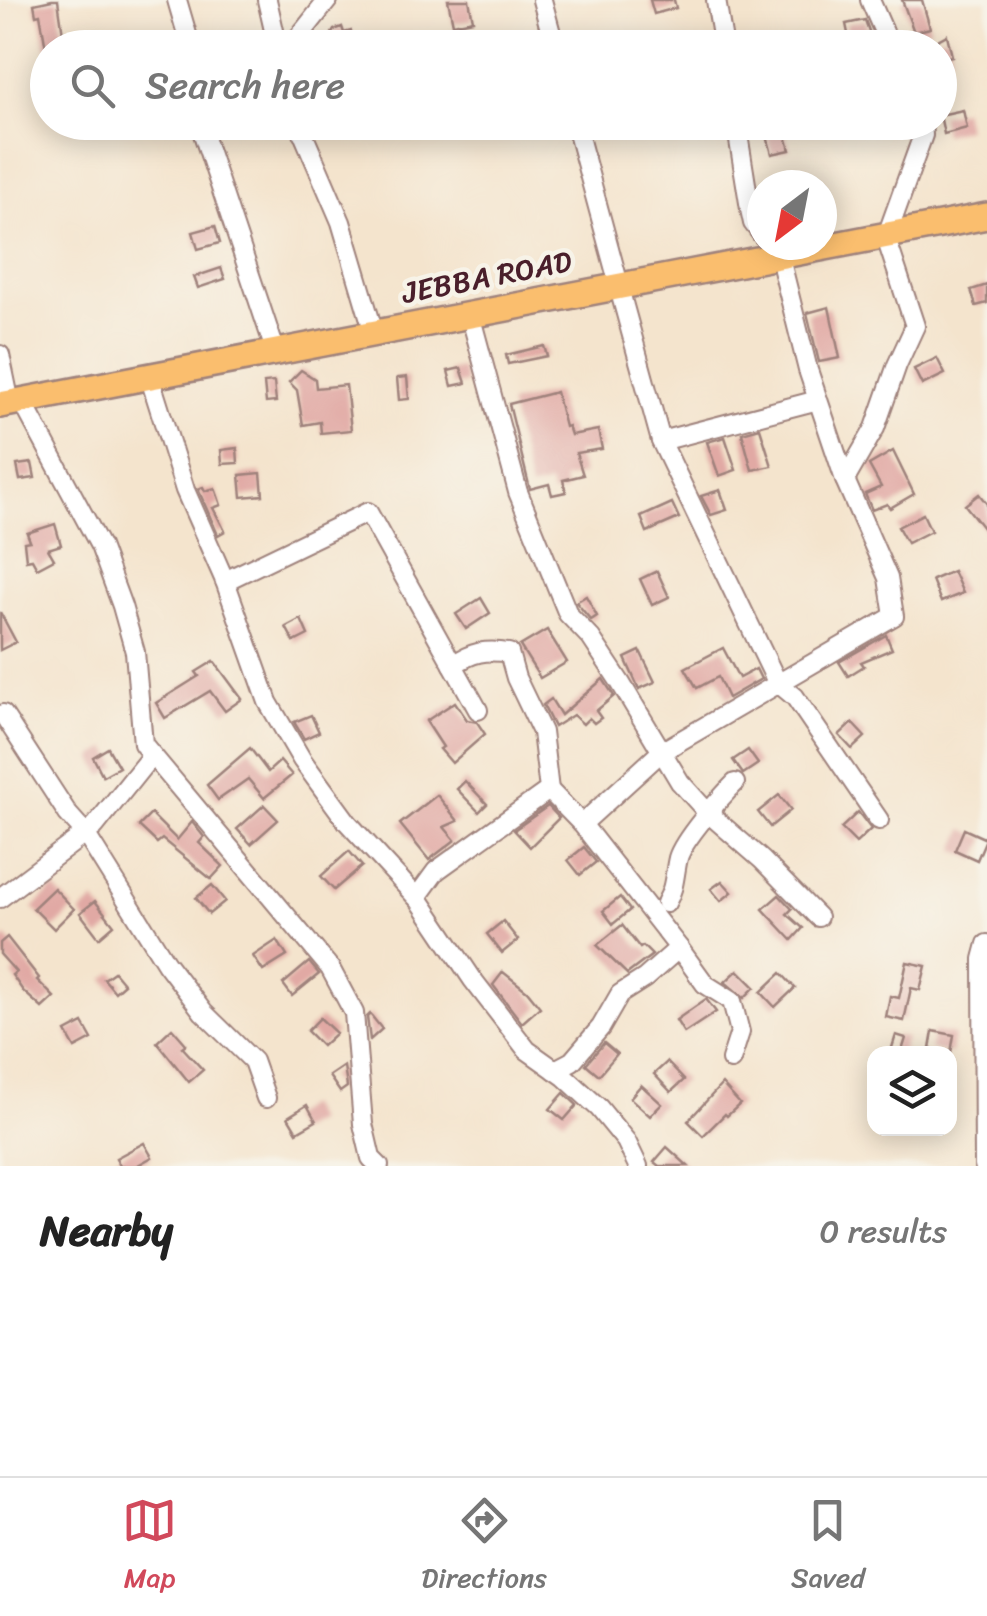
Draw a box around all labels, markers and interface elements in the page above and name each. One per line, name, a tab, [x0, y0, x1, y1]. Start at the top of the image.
search box	[30, 30, 957, 140]
text: Search here	[145, 52, 345, 119]
icon: search	[65, 58, 120, 113]
north arrow	[747, 170, 837, 260]
street label: JEBBA ROAD	[397, 234, 577, 320]
map controls	[867, 1046, 957, 1136]
button: layers	[867, 1046, 957, 1136]
text: Nearby	[40, 1194, 173, 1268]
text: 0 results	[819, 1203, 947, 1260]
tab: Map	[122, 1493, 177, 1602]
tab: Directions	[421, 1493, 547, 1602]
tab: Saved	[791, 1493, 865, 1602]

